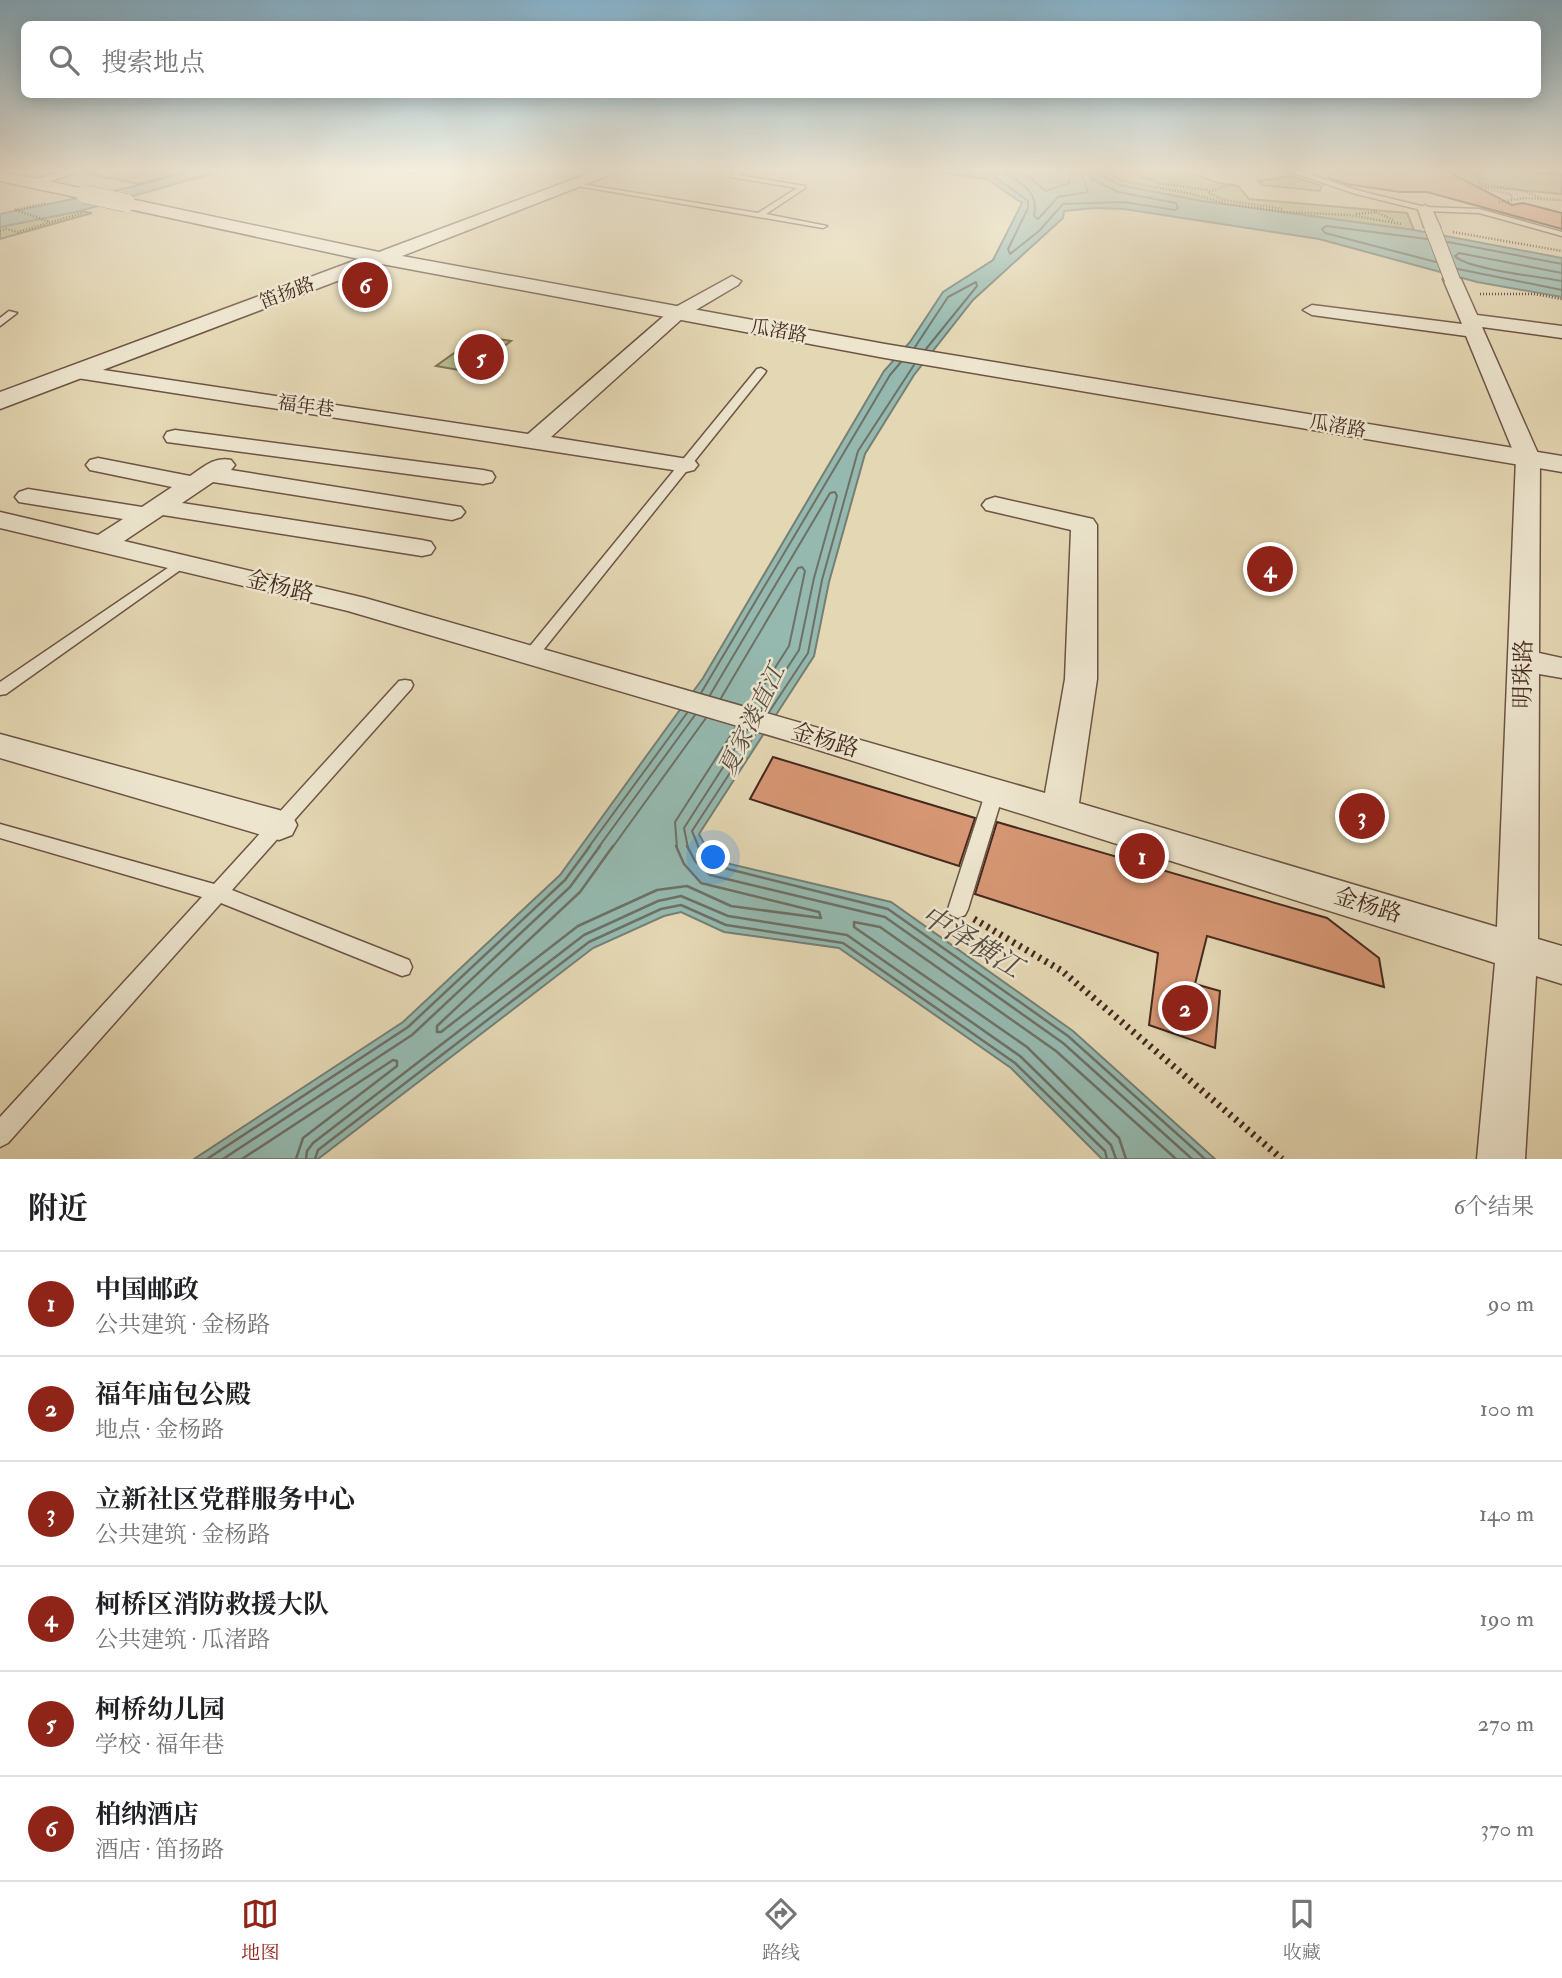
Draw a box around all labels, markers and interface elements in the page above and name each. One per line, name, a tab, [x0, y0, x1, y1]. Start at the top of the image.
search box	[21, 21, 1541, 98]
icon: search	[45, 41, 83, 79]
text: 搜索地点	[101, 47, 205, 79]
pin: 6	[342, 259, 388, 311]
street label: 笛扬路	[256, 272, 318, 314]
street label: 瓜渚路	[749, 314, 809, 348]
pin: 5	[458, 331, 504, 383]
street label: 福年巷	[276, 390, 336, 422]
street label: 瓜渚路	[1308, 409, 1368, 443]
pin: 4	[1247, 543, 1293, 595]
street label: 金杨路	[243, 564, 317, 608]
street label: 明珠路	[1508, 639, 1538, 709]
water label: 夏家溇直江	[712, 657, 794, 781]
street label: 金杨路	[788, 717, 862, 763]
pin: 3	[1339, 790, 1385, 842]
pin: 1	[1119, 830, 1165, 882]
your location	[696, 840, 730, 874]
street label: 金杨路	[1331, 881, 1405, 929]
water label: 中泽横江	[914, 898, 1031, 988]
pin: 2	[1162, 982, 1208, 1034]
text: 附近	[28, 1190, 88, 1227]
text: 6个结果	[1453, 1192, 1534, 1221]
text: 中国邮政	[95, 1274, 199, 1306]
text: 1	[47, 1289, 55, 1318]
text: 90 m	[1488, 1289, 1534, 1318]
text: 公共建筑 · 金杨路	[95, 1310, 270, 1339]
text: 福年庙包公殿	[95, 1379, 251, 1411]
text: 2	[45, 1394, 57, 1423]
text: 100 m	[1480, 1394, 1534, 1423]
text: 地点 · 金杨路	[95, 1415, 224, 1444]
text: 立新社区党群服务中心	[95, 1484, 355, 1516]
text: 3	[47, 1499, 55, 1528]
text: 140 m	[1479, 1499, 1534, 1528]
text: 公共建筑 · 金杨路	[95, 1520, 270, 1549]
text: 柯桥区消防救援大队	[95, 1589, 329, 1621]
text: 4	[45, 1604, 57, 1633]
text: 190 m	[1480, 1604, 1534, 1633]
text: 公共建筑 · 瓜渚路	[95, 1625, 270, 1654]
text: 柯桥幼儿园	[95, 1694, 225, 1726]
text: 5	[46, 1709, 56, 1738]
text: 270 m	[1477, 1709, 1534, 1738]
text: 学校 · 福年巷	[95, 1730, 224, 1759]
text: 柏纳酒店	[95, 1799, 199, 1831]
text: 6	[45, 1814, 57, 1843]
text: 370 m	[1480, 1814, 1534, 1843]
text: 酒店 · 笛扬路	[95, 1835, 224, 1864]
tab: 地图	[241, 1895, 279, 1965]
tab: 路线	[762, 1895, 800, 1965]
tab: 收藏	[1283, 1895, 1321, 1965]

